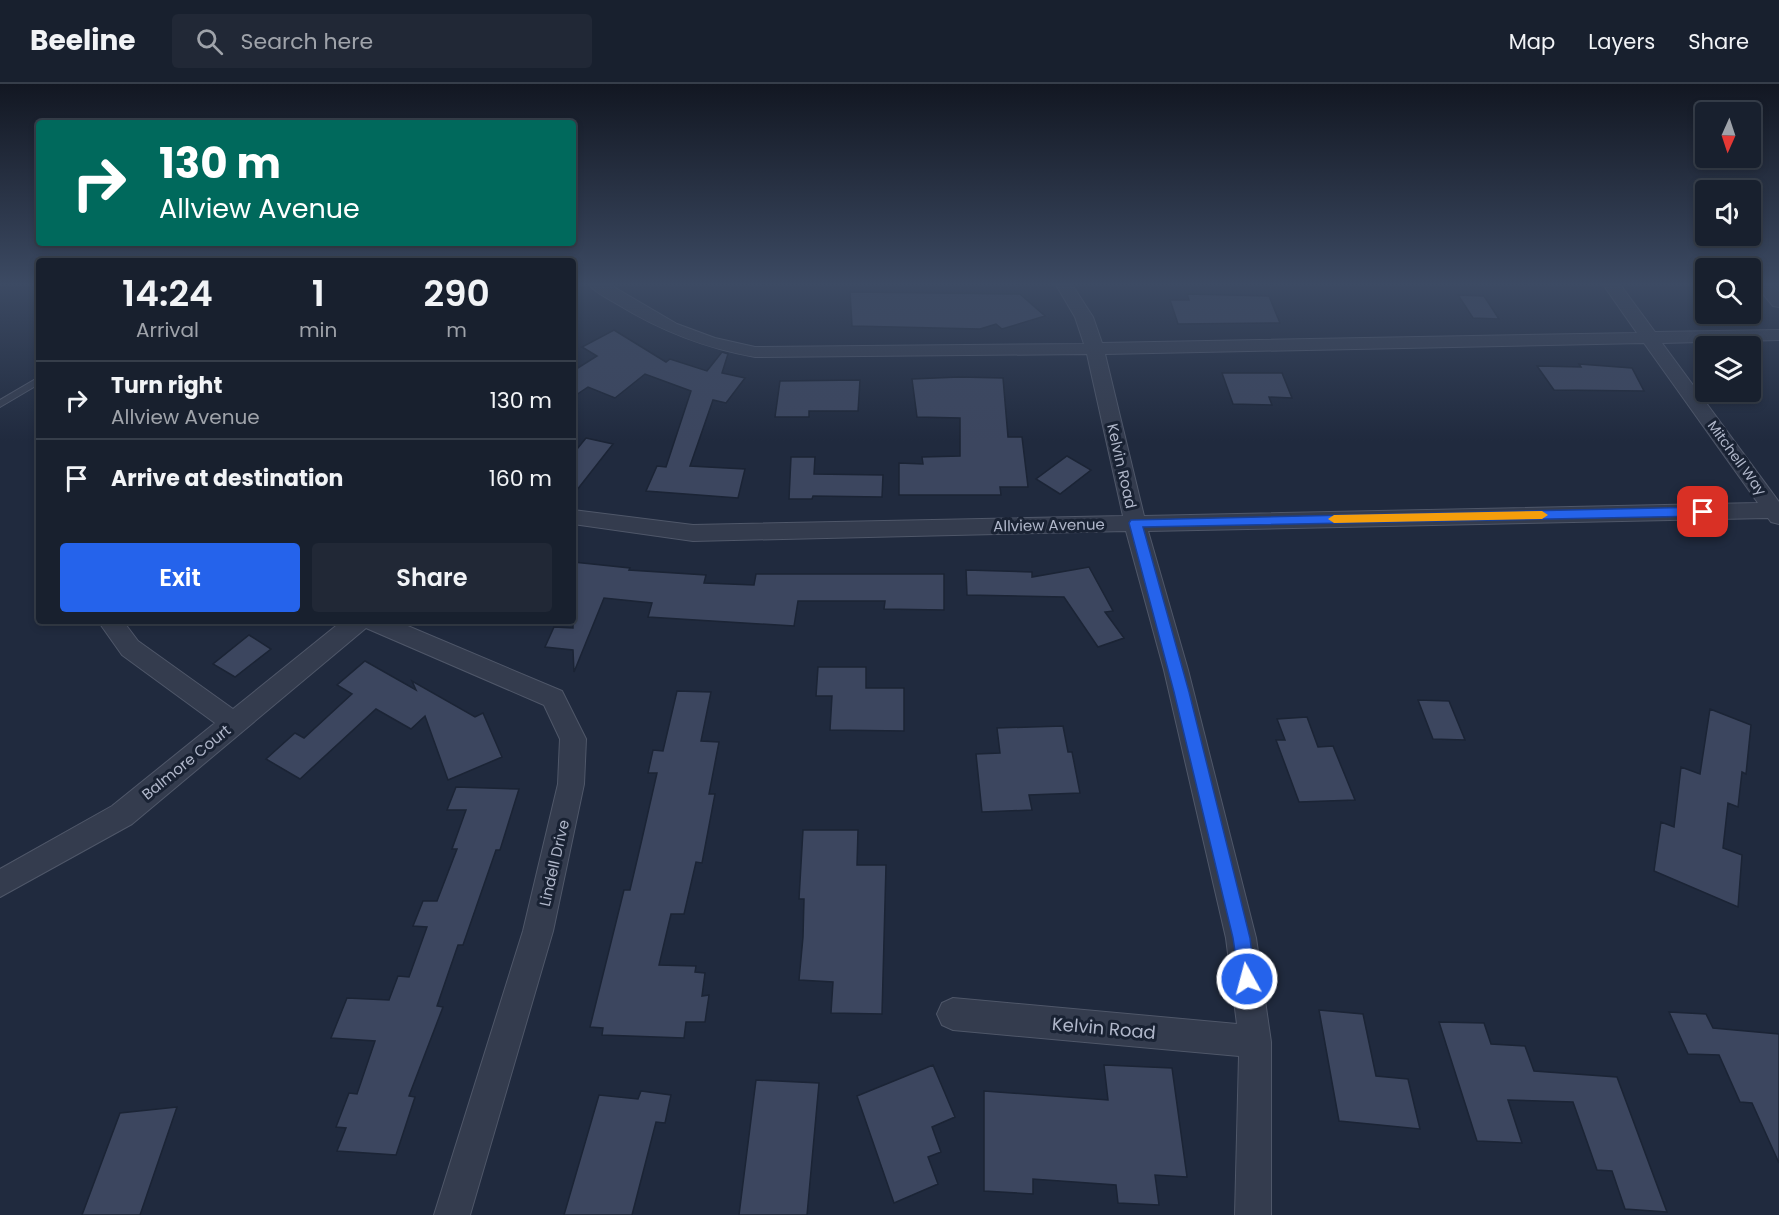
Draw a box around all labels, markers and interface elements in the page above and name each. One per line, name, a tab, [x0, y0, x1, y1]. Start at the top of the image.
search box	[172, 14, 592, 68]
text: Beeline	[30, 21, 136, 60]
icon: search	[193, 25, 226, 58]
text: Search here	[241, 26, 373, 57]
text: Map	[1509, 27, 1555, 56]
text: Layers	[1588, 27, 1655, 56]
text: Share	[1688, 27, 1749, 56]
north arrow	[1695, 102, 1761, 168]
map controls	[1695, 102, 1761, 402]
text: 130 m	[159, 134, 281, 193]
icon: right	[60, 144, 138, 222]
button: sound	[1695, 180, 1761, 246]
text: Allview Avenue	[159, 190, 360, 227]
button: search	[1695, 258, 1761, 324]
text: 14:24	[122, 268, 213, 319]
text: 1	[312, 268, 325, 319]
text: 290	[423, 268, 490, 319]
text: Arrival	[136, 316, 199, 344]
text: min	[299, 316, 337, 344]
text: m	[446, 316, 467, 344]
button: layers	[1695, 336, 1761, 402]
text: Turn right	[111, 370, 222, 401]
icon: right	[60, 384, 93, 417]
text: 130 m	[490, 385, 552, 416]
text: Allview Avenue	[111, 403, 260, 431]
street label: Mitchell Way	[1703, 416, 1771, 500]
street label: Kelvin Road	[1102, 421, 1142, 511]
icon: arrive	[60, 462, 93, 495]
text: Arrive at destination	[111, 463, 343, 494]
text: 160 m	[489, 463, 552, 494]
pin	[1677, 486, 1728, 537]
icon: arrive	[1686, 495, 1719, 528]
street label: Allview Avenue	[993, 514, 1105, 536]
button: Exit	[60, 543, 300, 612]
button: Share	[312, 543, 552, 612]
street label: Balmore Court	[137, 720, 235, 804]
street label: Lindell Drive	[534, 818, 574, 908]
position arrow	[1215, 947, 1279, 1011]
street label: Kelvin Road	[1051, 1011, 1157, 1045]

